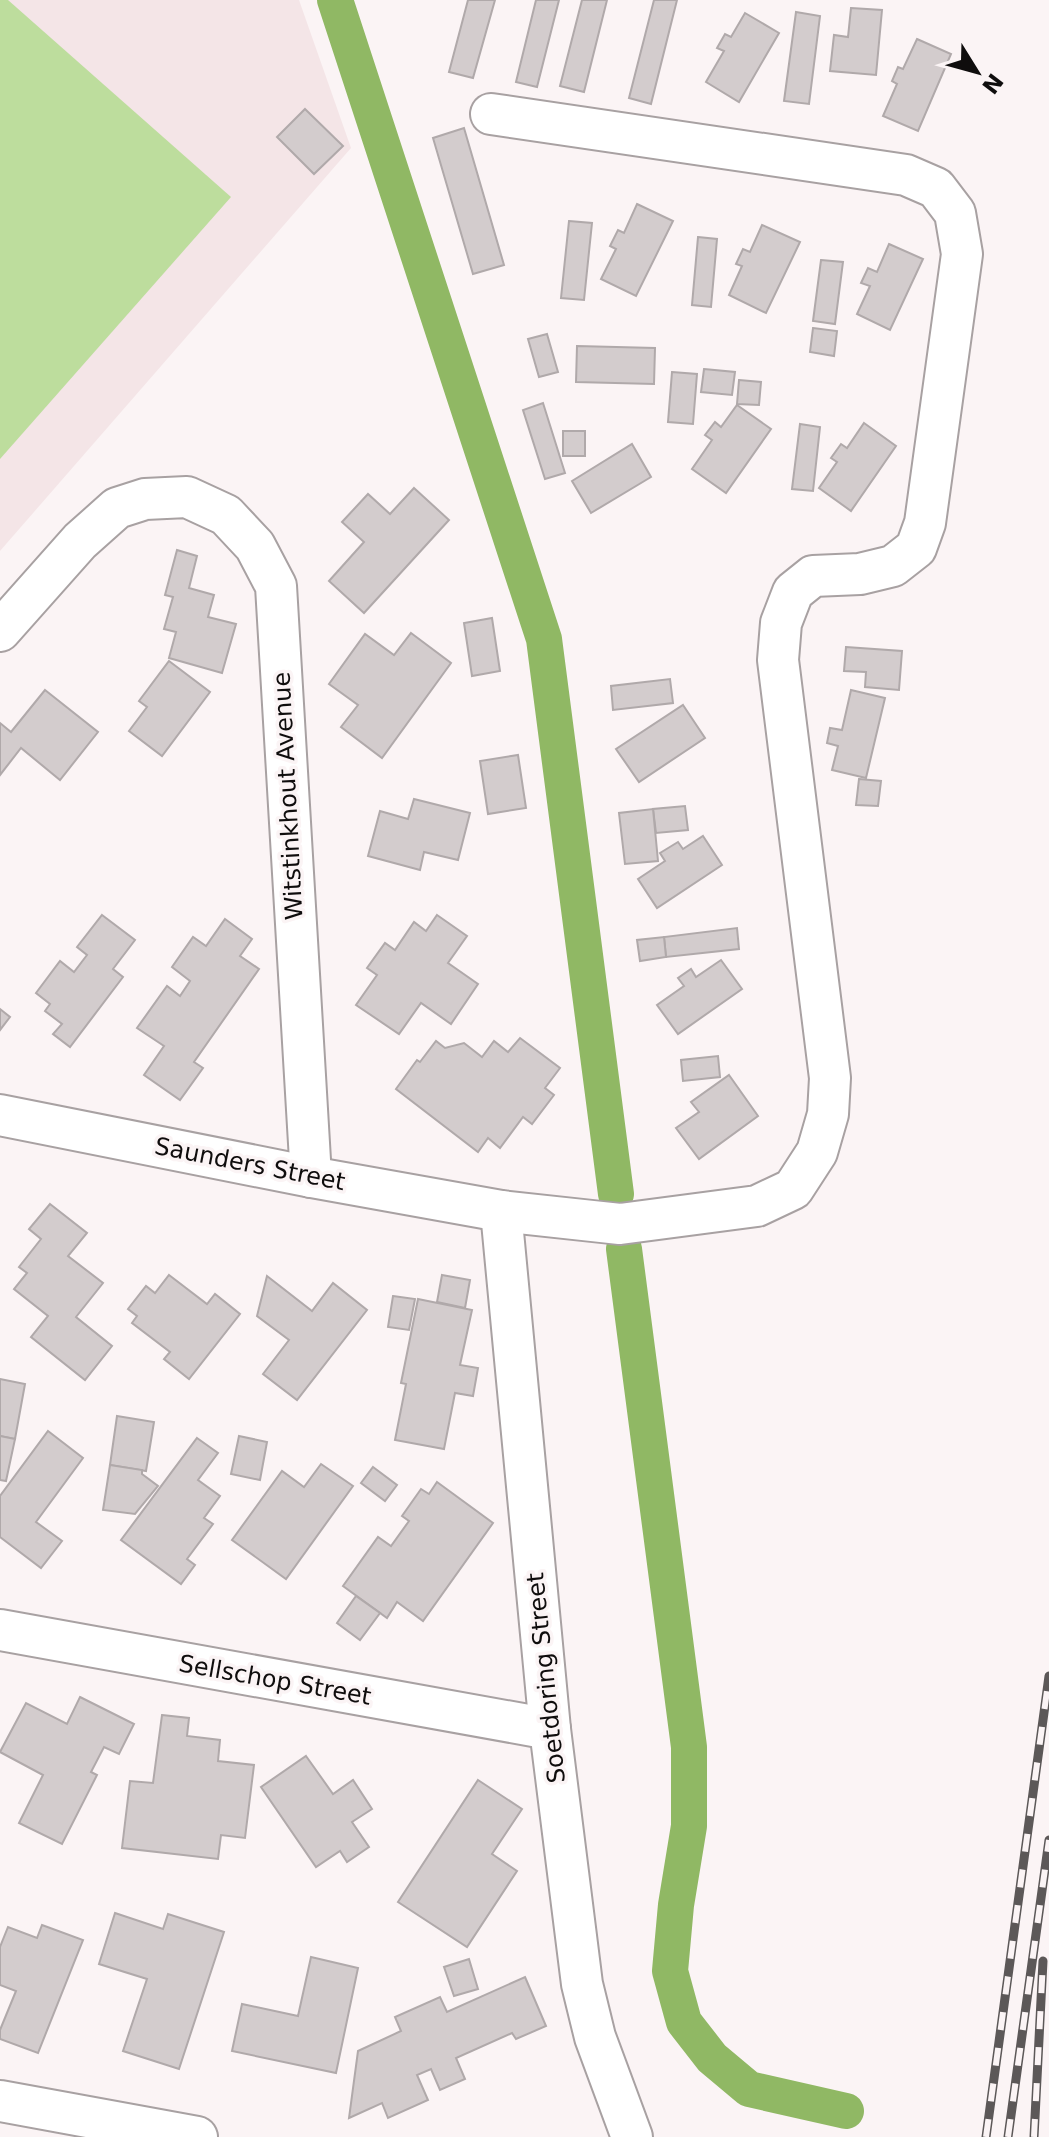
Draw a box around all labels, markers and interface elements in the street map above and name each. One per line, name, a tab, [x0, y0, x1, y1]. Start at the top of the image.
north arrow	[937, 32, 1017, 112]
text: N	[977, 69, 1008, 99]
street label: Witstinkhout Avenue	[268, 671, 308, 921]
street label: Saunders Street	[152, 1132, 348, 1196]
street label: Soetdoring Street	[521, 1571, 571, 1785]
street label: Sellschop Street	[177, 1649, 373, 1711]

